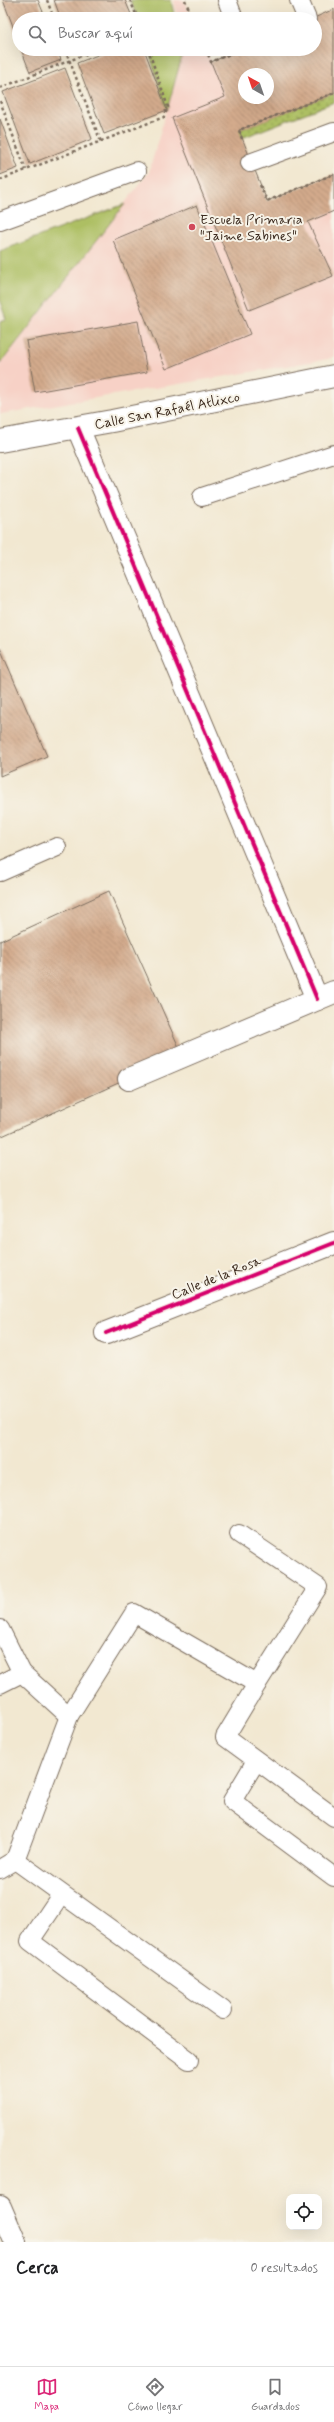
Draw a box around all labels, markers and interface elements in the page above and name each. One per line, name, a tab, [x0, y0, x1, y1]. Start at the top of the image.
search box	[12, 12, 322, 56]
icon: search	[26, 23, 48, 45]
text: Buscar aquí	[58, 24, 133, 44]
north arrow	[238, 68, 274, 104]
place label: Escuela Primaria "Jaime Sabines"	[200, 211, 303, 245]
marker: Escuela Primaria "Jaime Sabines"	[187, 222, 197, 232]
street label: Calle San Rafaél Atlixco	[93, 388, 241, 434]
street label: Calle de la Rosa	[169, 1252, 264, 1304]
map controls	[286, 2194, 322, 2230]
button: locate	[286, 2194, 322, 2230]
text: Cerca	[16, 2257, 59, 2279]
text: 0 resultados	[250, 2260, 318, 2277]
tab: Mapa	[34, 2376, 59, 2414]
tab: Cómo llegar	[128, 2376, 183, 2414]
tab: Guardados	[251, 2376, 300, 2414]

